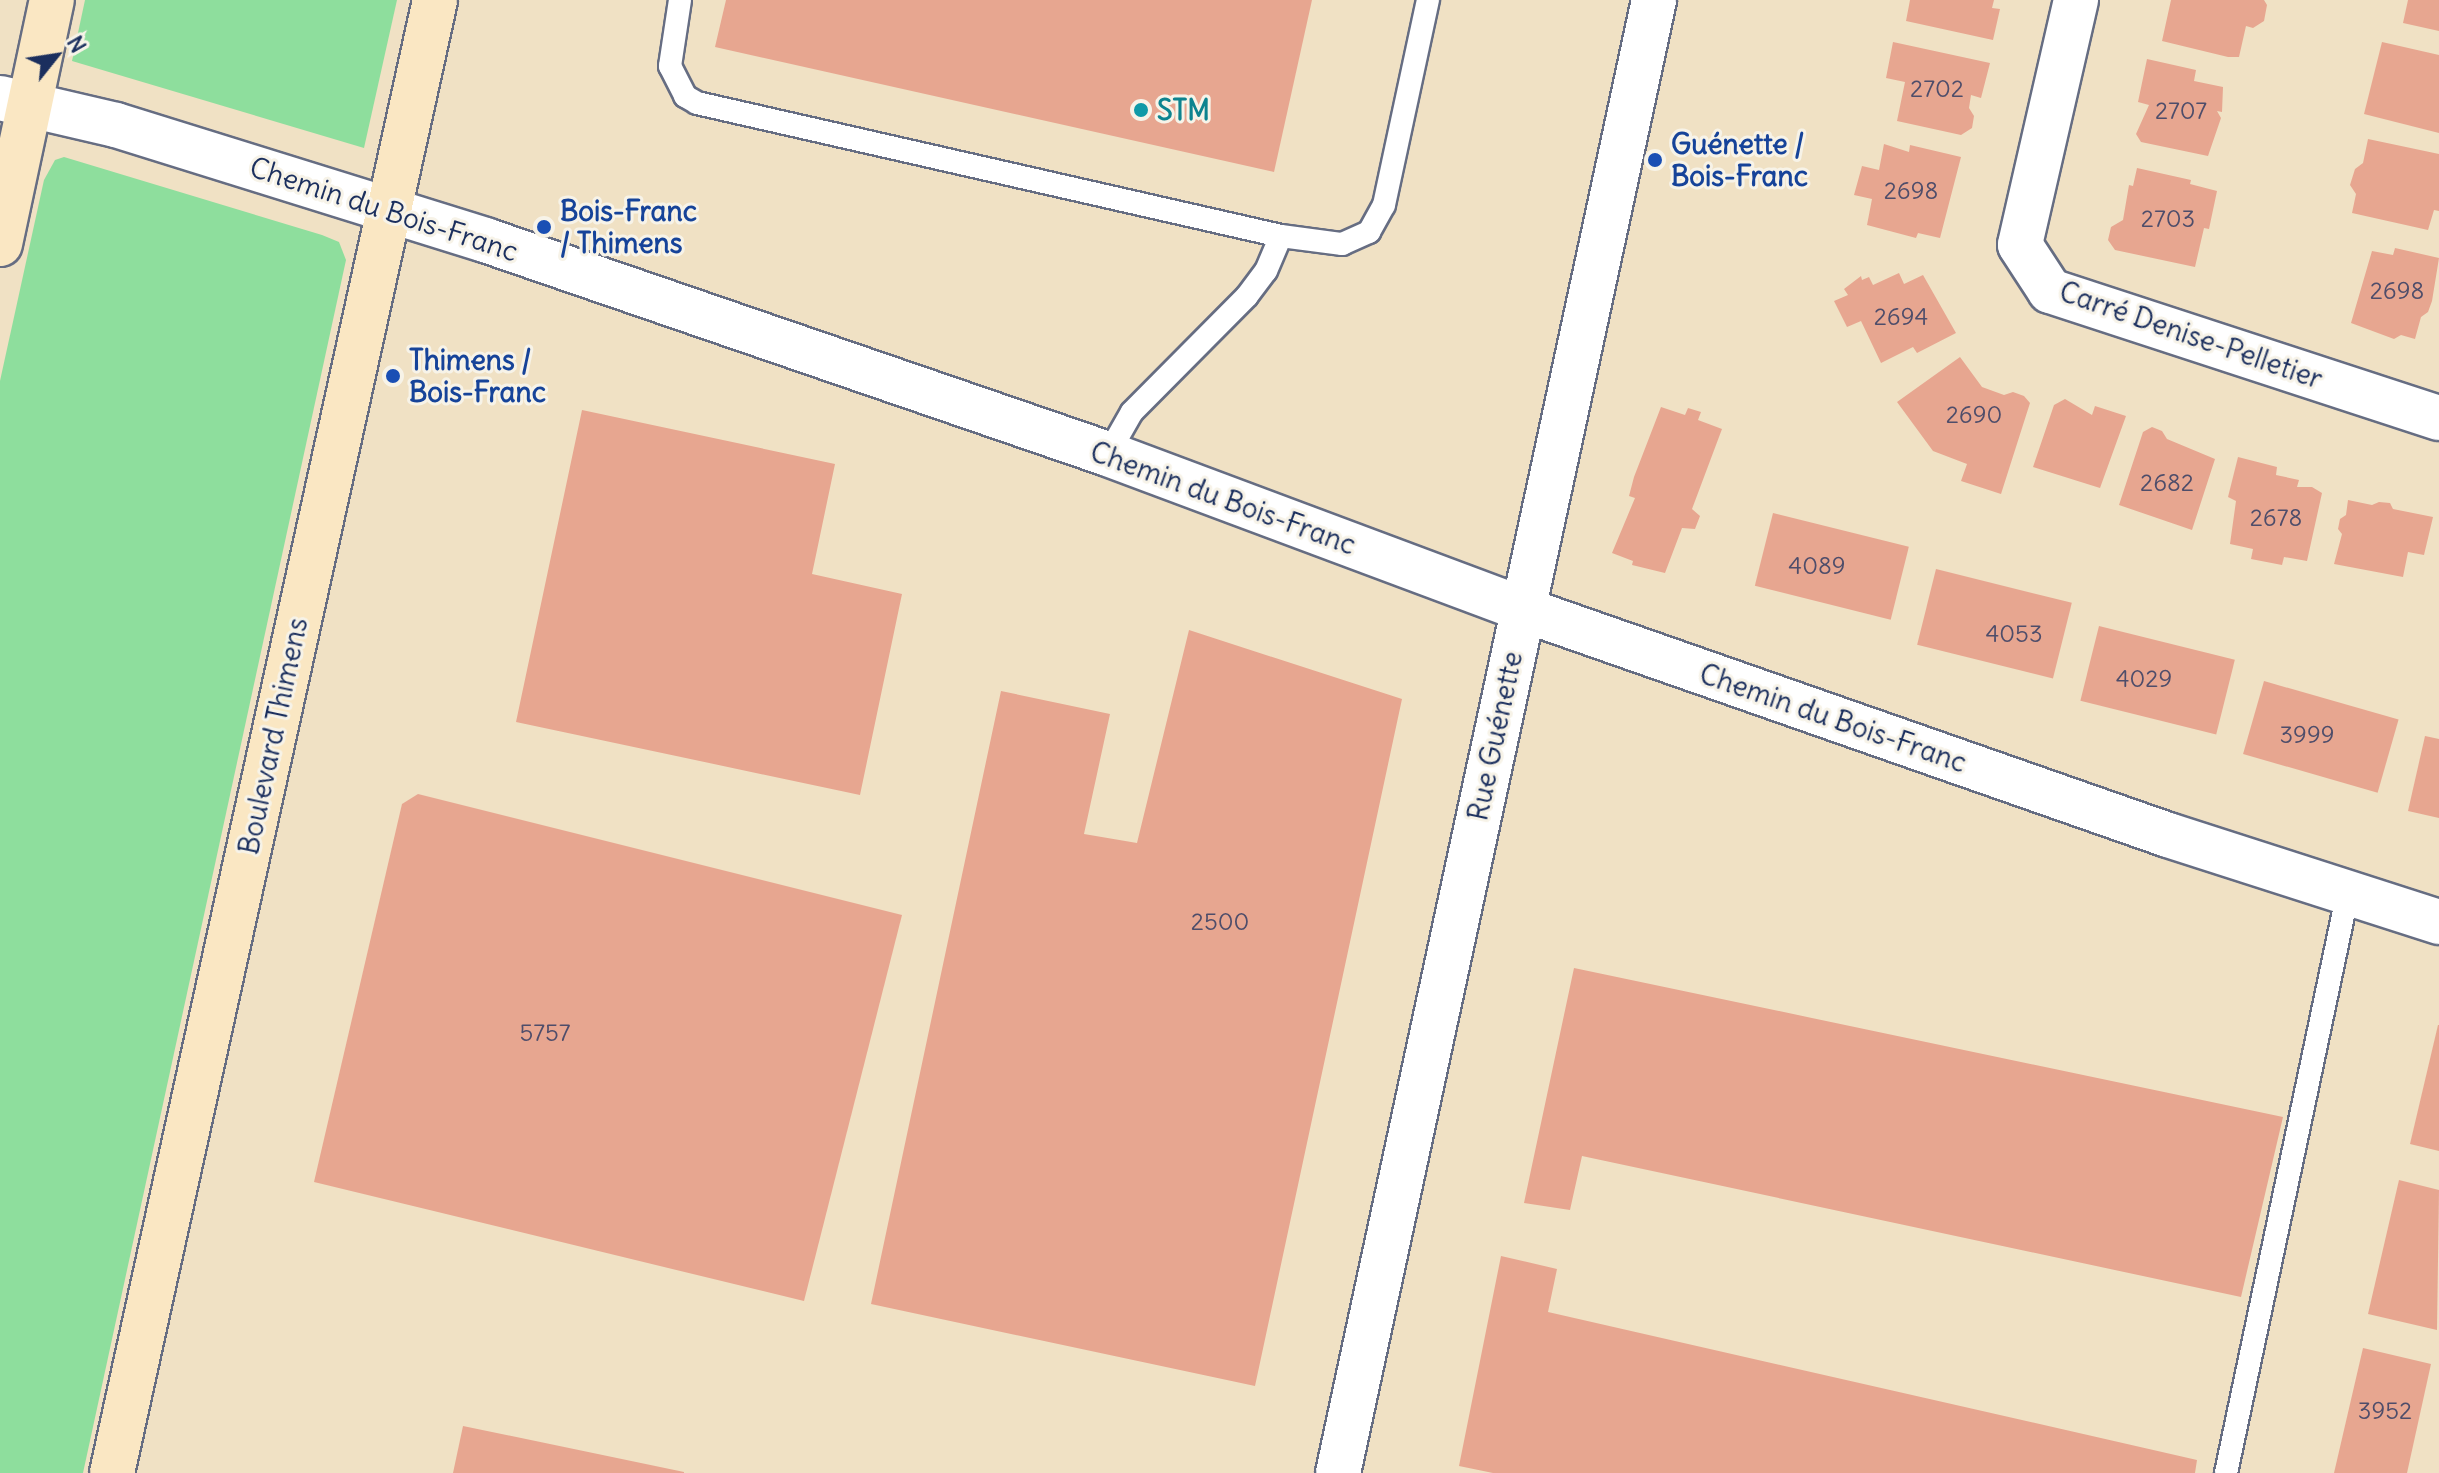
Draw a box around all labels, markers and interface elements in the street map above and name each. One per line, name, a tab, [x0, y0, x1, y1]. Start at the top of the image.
north arrow	[16, 16, 96, 96]
text: N	[61, 30, 93, 58]
house number: 2702	[1910, 75, 1964, 103]
place label: STM	[1157, 93, 1210, 127]
house number: 2707	[2155, 97, 2207, 125]
marker: STM	[1132, 101, 1150, 119]
place label: Guénette / Bois-Franc	[1671, 127, 1808, 193]
street label: Chemin du Bois-Franc	[246, 150, 522, 268]
marker: Guénette / Bois-Franc	[1646, 151, 1664, 169]
house number: 2698	[1884, 177, 1938, 205]
place label: Bois-Franc / Thimens	[560, 194, 697, 260]
house number: 2703	[2141, 205, 2195, 233]
marker: Bois-Franc / Thimens	[535, 218, 553, 236]
street label: Carré Denise-Pelletier	[2055, 274, 2327, 396]
house number: 2698	[2370, 277, 2424, 305]
house number: 2694	[1874, 303, 1928, 331]
place label: Thimens / Bois-Franc	[409, 343, 546, 409]
marker: Thimens / Bois-Franc	[384, 367, 402, 385]
house number: 2690	[1946, 401, 2002, 429]
street label: Chemin du Bois-Franc	[1086, 434, 1360, 562]
house number: 2682	[2140, 469, 2194, 497]
house number: 2678	[2250, 504, 2302, 532]
house number: 4089	[1788, 552, 1846, 580]
street label: Boulevard Thimens	[231, 615, 315, 857]
house number: 4053	[1985, 620, 2043, 648]
street label: Rue Guénette	[1461, 648, 1529, 824]
street label: Chemin du Bois-Franc	[1695, 657, 1971, 779]
house number: 4029	[2116, 665, 2172, 693]
house number: 3999	[2279, 721, 2335, 749]
house number: 2500	[1191, 908, 1249, 936]
house number: 5757	[519, 1019, 571, 1047]
house number: 3952	[2358, 1397, 2412, 1425]

